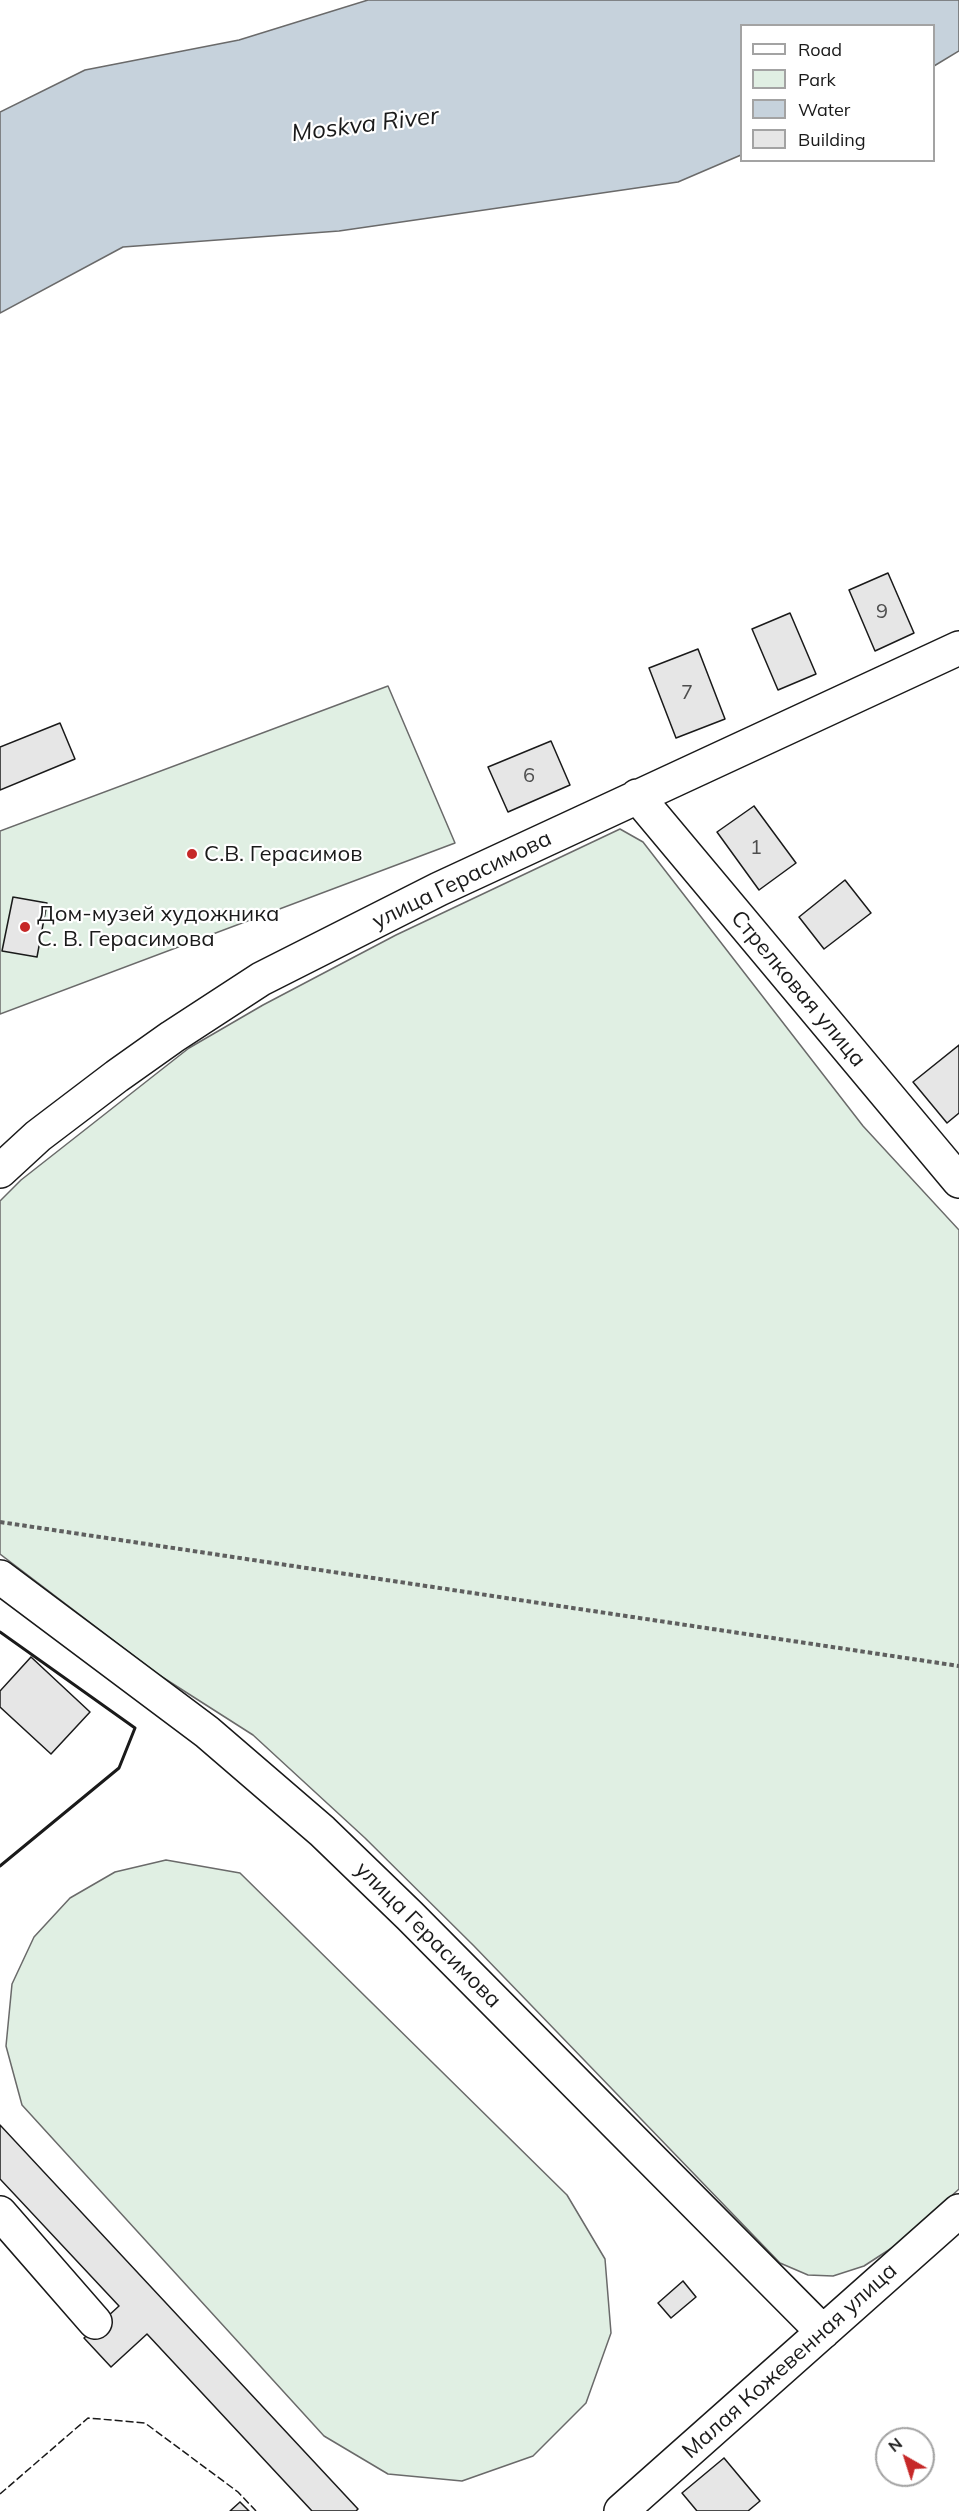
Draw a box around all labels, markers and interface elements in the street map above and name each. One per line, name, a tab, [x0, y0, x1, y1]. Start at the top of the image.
legend	[740, 24, 935, 162]
text: Road	[798, 38, 842, 61]
text: Park	[798, 68, 836, 91]
text: Water	[798, 98, 850, 121]
water label: Moskva River	[290, 102, 440, 148]
text: Building	[798, 128, 866, 151]
house number: 9	[876, 600, 888, 624]
house number: 7	[681, 681, 693, 705]
house number: 6	[523, 764, 535, 788]
street label: улица Герасимова	[368, 825, 556, 935]
house number: 1	[750, 836, 762, 860]
place label: С.В. Герасимов	[204, 841, 362, 867]
marker: С.В. Герасимов	[185, 847, 199, 861]
place label: Дом-музей художника С. В. Герасимова	[37, 901, 279, 952]
street label: Стрелковая улица	[725, 906, 871, 1072]
marker: Дом-музей художника С. В. Герасимова	[18, 920, 32, 934]
street label: улица Герасимова	[349, 1856, 507, 2014]
street label: Малая Кожевенная улица	[677, 2258, 903, 2464]
north arrow	[875, 2427, 935, 2487]
text: N	[884, 2433, 906, 2456]

